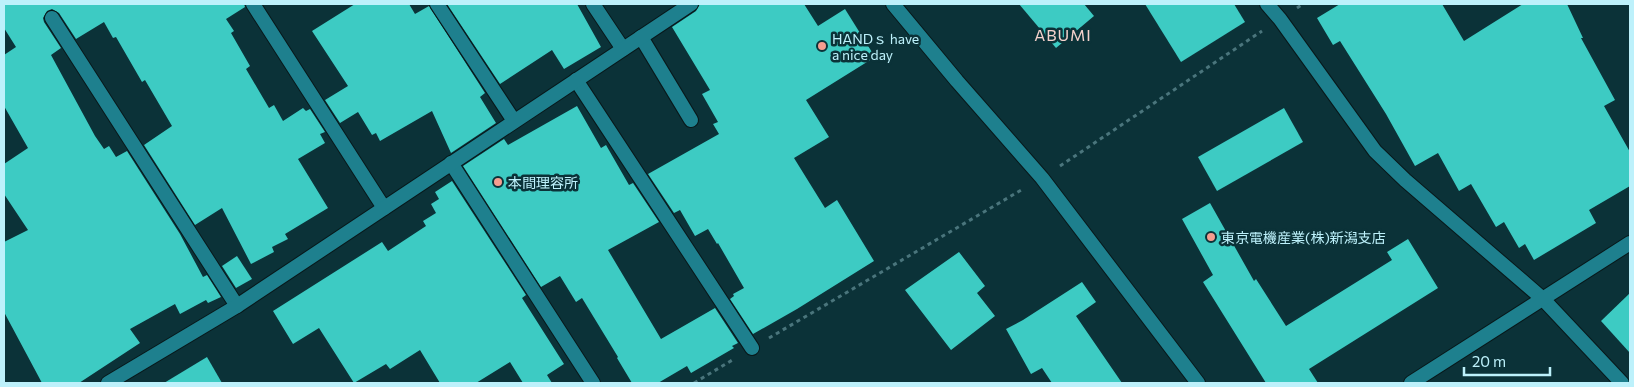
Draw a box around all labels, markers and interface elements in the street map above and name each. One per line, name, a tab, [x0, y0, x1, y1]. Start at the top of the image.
district label: ABUMI	[1034, 25, 1092, 44]
place label: HANDｓ have a nice day	[832, 30, 919, 63]
marker: HANDｓ have a nice day	[816, 40, 828, 52]
place label: 本間理容所	[508, 174, 578, 191]
marker: 本間理容所	[492, 176, 504, 188]
place label: 東京電機産業(株)新潟支店	[1221, 229, 1386, 246]
marker: 東京電機産業(株)新潟支店	[1205, 231, 1217, 243]
scale bar	[1464, 344, 1550, 376]
text: 20 m	[1472, 352, 1506, 370]

